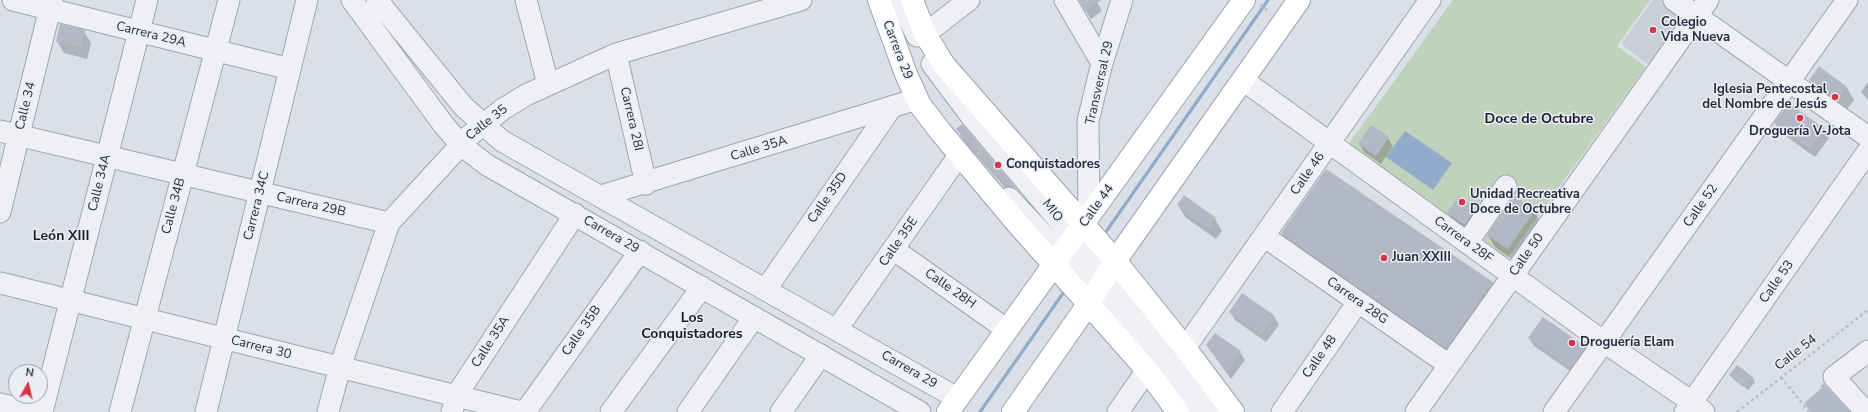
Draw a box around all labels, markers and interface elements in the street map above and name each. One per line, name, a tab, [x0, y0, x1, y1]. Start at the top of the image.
place label: Colegio Vida Nueva	[1661, 15, 1730, 46]
street label: Carrera 29	[879, 18, 915, 82]
street label: Carrera 29A	[114, 19, 188, 51]
marker: Colegio Vida Nueva	[1648, 25, 1658, 35]
street label: Transversal 29	[1083, 39, 1117, 127]
street label: Calle 34	[13, 80, 39, 132]
place label: Iglesia Pentecostal del Nombre de Jesús	[1702, 82, 1827, 113]
street label: Carrera 28I	[616, 85, 646, 153]
marker: Iglesia Pentecostal del Nombre de Jesús	[1830, 92, 1840, 102]
street label: Calle 35	[463, 102, 511, 144]
district label: Doce de Octubre	[1485, 112, 1593, 128]
marker: Droguería V-Jota	[1795, 113, 1805, 123]
place label: Droguería V-Jota	[1749, 124, 1851, 140]
street label: Calle 35A	[729, 133, 789, 165]
street label: Calle 46	[1288, 149, 1328, 199]
street label: Calle 34A	[85, 153, 115, 213]
place label: Conquistadores	[1006, 157, 1100, 173]
marker: Conquistadores	[993, 160, 1003, 170]
street label: Carrera 34C	[241, 170, 273, 242]
street label: Calle 35D	[805, 170, 851, 226]
street label: Calle 34B	[159, 176, 189, 236]
street label: Calle 52	[1681, 181, 1721, 231]
street label: Calle 44	[1076, 182, 1118, 230]
place label: Unidad Recreativa Doce de Octubre	[1470, 187, 1580, 218]
street label: Carrera 29B	[275, 189, 347, 221]
street label: MIO	[1038, 197, 1066, 225]
marker: Unidad Recreativa Doce de Octubre	[1457, 197, 1467, 207]
street label: Carrera 29	[580, 213, 642, 257]
street label: Carrera 28F	[1430, 213, 1496, 267]
street label: Calle 35E	[876, 214, 922, 270]
district label: León XIII	[33, 229, 89, 245]
street label: Calle 50	[1507, 230, 1547, 280]
place label: Juan XXIII	[1392, 250, 1451, 266]
marker: Juan XXIII	[1379, 253, 1389, 263]
street label: Calle 53	[1757, 257, 1797, 307]
street label: Calle 28H	[921, 266, 979, 312]
street label: Carrera 28G	[1323, 274, 1391, 328]
street label: Calle 35B	[559, 303, 605, 359]
district label: Los Conquistadores	[641, 311, 743, 344]
street label: Calle 35A	[469, 313, 513, 371]
street label: Calle 48	[1300, 332, 1340, 382]
street label: Calle 54	[1772, 332, 1820, 374]
street label: Carrera 30	[229, 333, 293, 363]
place label: Droguería Elam	[1580, 335, 1674, 351]
marker: Droguería Elam	[1567, 338, 1577, 348]
street label: Carrera 29	[878, 348, 940, 392]
north arrow	[8, 364, 48, 404]
text: N	[24, 365, 35, 381]

